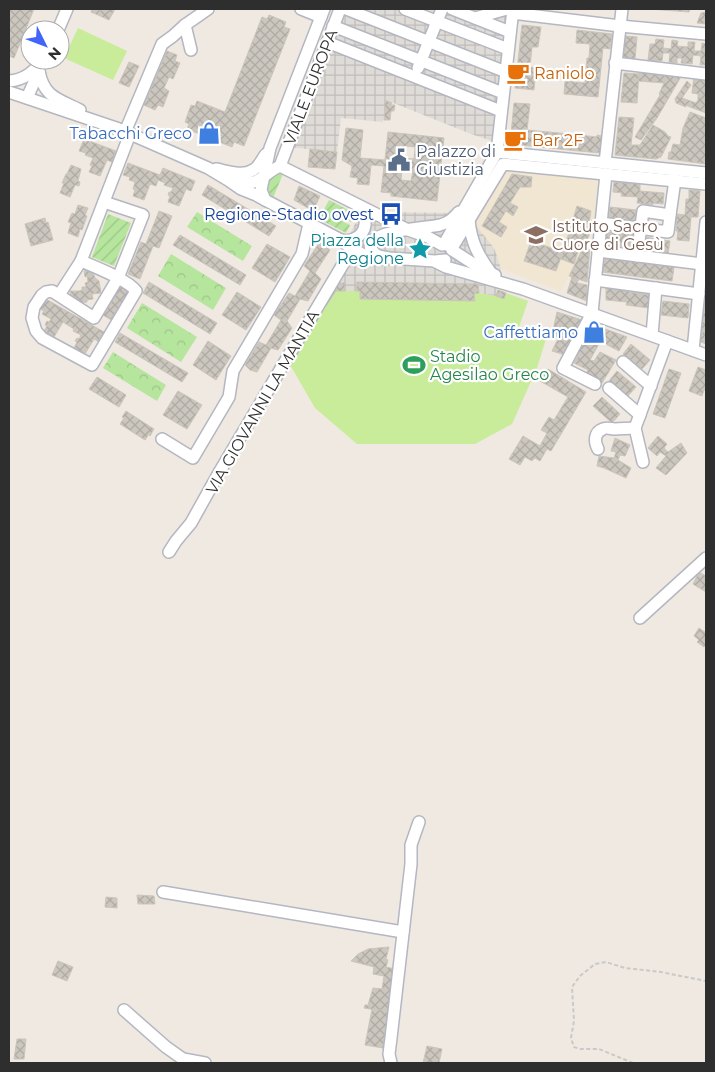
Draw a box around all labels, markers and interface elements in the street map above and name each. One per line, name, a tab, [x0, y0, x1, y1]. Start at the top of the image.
north arrow	[20, 20, 70, 70]
street label: VIALE EUROPA	[280, 26, 341, 148]
text: N	[44, 43, 65, 64]
cafe icon: Raniolo	[505, 60, 531, 86]
place label: Raniolo	[534, 64, 594, 83]
shop icon: Tabacchi Greco	[196, 120, 222, 146]
place label: Tabacchi Greco	[69, 124, 192, 143]
cafe icon: Bar 2F	[502, 127, 528, 153]
place label: Bar 2F	[532, 131, 583, 150]
place label: Palazzo di Giustizia	[416, 142, 496, 179]
public building icon: Palazzo di Giustizia	[386, 147, 412, 173]
bus stop icon: Regione-Stadio ovest	[378, 201, 404, 227]
place label: Regione-Stadio ovest	[204, 205, 374, 224]
place label: Istituto Sacro Cuore di Gesù	[552, 217, 664, 254]
school or university icon: Istituto Sacro Cuore di Gesù	[523, 222, 549, 248]
place label: Piazza della Regione	[310, 231, 404, 268]
place icon: Piazza della Regione	[407, 236, 433, 262]
street label: VIA GIOVANNI LA MANTIA	[202, 306, 323, 498]
shop icon: Caffettiamo	[581, 319, 607, 345]
place label: Caffettiamo	[483, 323, 578, 342]
place label: Stadio Agesilao Greco	[430, 347, 549, 384]
sports icon: Stadio Agesilao Greco	[401, 352, 427, 378]

